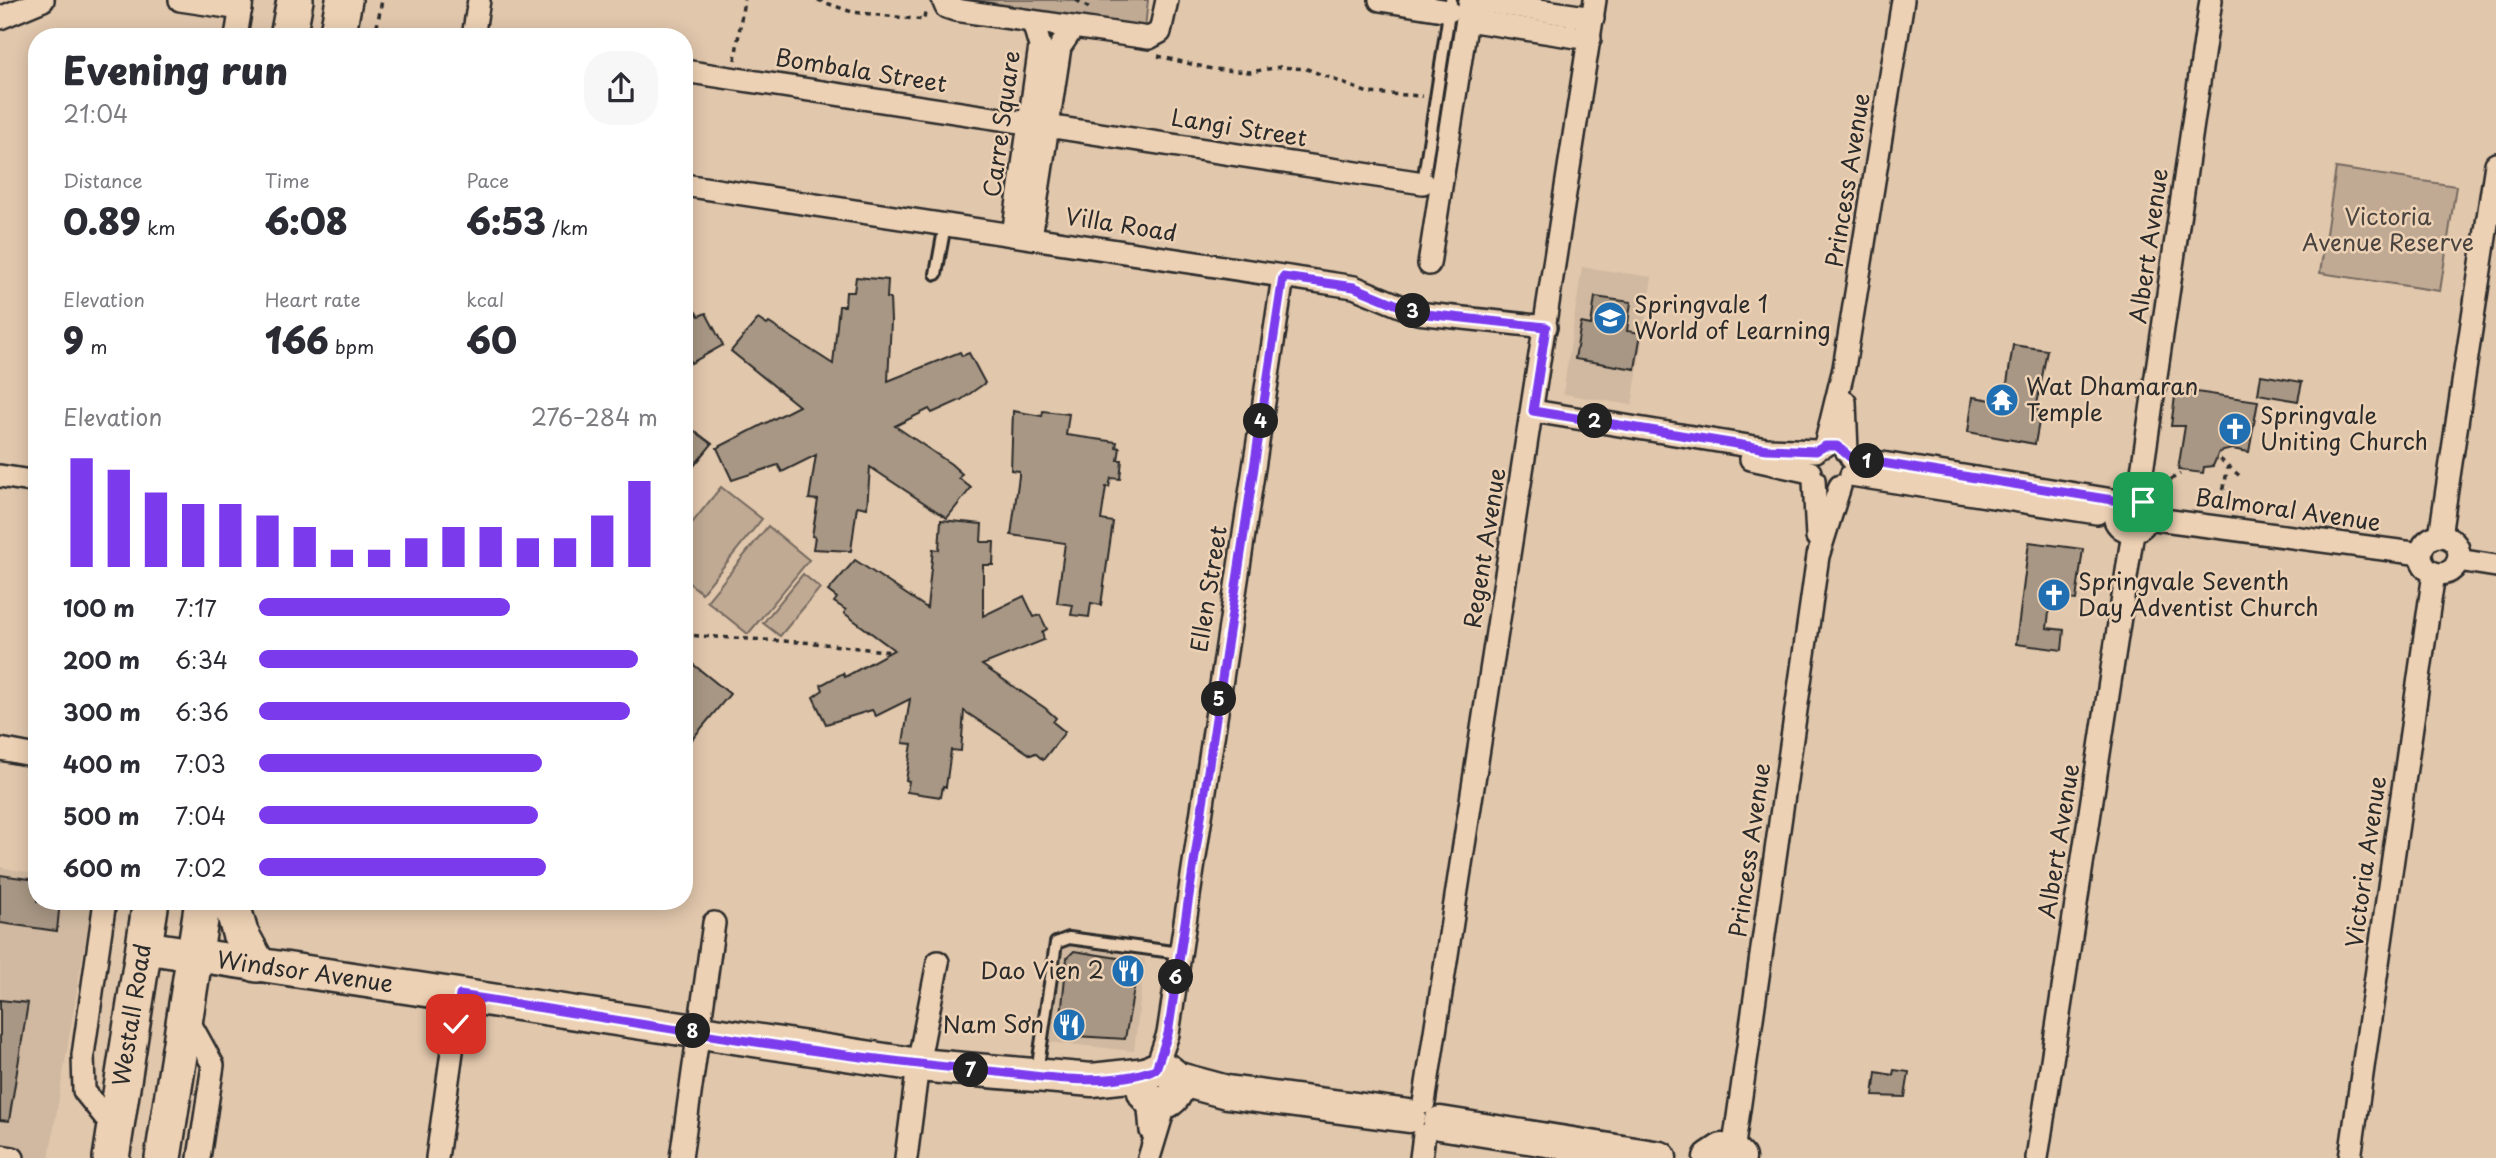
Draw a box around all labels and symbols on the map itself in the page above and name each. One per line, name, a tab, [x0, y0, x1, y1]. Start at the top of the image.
street label: Bombala Street	[773, 39, 949, 100]
street label: Carre Square	[973, 48, 1028, 199]
street label: Princess Avenue	[1815, 90, 1878, 269]
street label: Langi Street	[1169, 98, 1310, 155]
street label: Albert Avenue	[2119, 166, 2176, 326]
street label: Villa Road	[1063, 197, 1179, 250]
park label: Victoria Avenue Reserve	[2302, 198, 2474, 259]
place label: Springvale 1 World of Learning	[1634, 286, 1831, 347]
pin: 3	[1396, 294, 1430, 328]
school or university icon: Springvale 1 World of Learning	[1591, 299, 1629, 337]
place label: Wat Dhamaran Temple	[2026, 368, 2198, 429]
temple icon: Wat Dhamaran Temple	[1983, 381, 2021, 419]
place label: Springvale Uniting Church	[2260, 397, 2428, 458]
pin: 4	[1244, 404, 1278, 438]
pin: 2	[1578, 404, 1612, 438]
church icon: Springvale Uniting Church	[2216, 410, 2254, 448]
pin: 1	[1850, 444, 1884, 478]
street label: Regent Avenue	[1454, 465, 1513, 630]
pin	[2113, 472, 2173, 532]
street label: Balmoral Avenue	[2193, 478, 2383, 539]
street label: Ellen Street	[1180, 523, 1235, 655]
place label: Springvale Seventh Day Adventist Church	[2078, 563, 2319, 624]
church icon: Springvale Seventh Day Adventist Church	[2035, 576, 2073, 614]
pin: 5	[1202, 682, 1236, 716]
street label: Princess Avenue	[1719, 760, 1778, 939]
street label: Albert Avenue	[2028, 761, 2087, 921]
street label: Victoria Avenue	[2335, 774, 2394, 950]
street label: Westall Road	[102, 941, 159, 1089]
street label: Windsor Avenue	[215, 941, 396, 1000]
place label: Dao Vien 2	[981, 952, 1104, 987]
restaurant icon: Dao Vien 2	[1109, 952, 1147, 990]
pin: 6	[1158, 960, 1194, 995]
pin	[426, 994, 486, 1054]
place label: Nam Sơn	[943, 1006, 1044, 1041]
restaurant icon: Nam Sơn	[1050, 1006, 1088, 1044]
pin: 8	[676, 1014, 710, 1048]
pin: 7	[954, 1052, 988, 1088]

